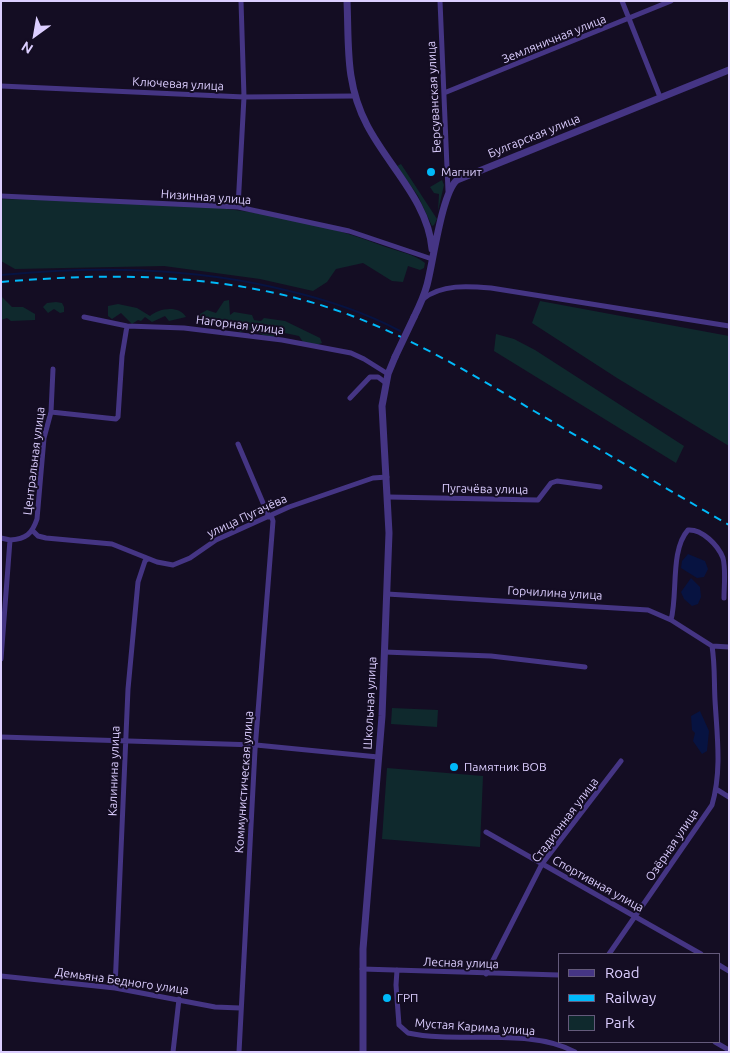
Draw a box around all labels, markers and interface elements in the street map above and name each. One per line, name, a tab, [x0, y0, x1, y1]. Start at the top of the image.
north arrow	[10, 10, 60, 60]
street label: Земляничная улица	[500, 11, 608, 67]
text: N	[18, 38, 36, 57]
street label: Берсуванская улица	[424, 41, 444, 153]
street label: Ключевая улица	[132, 74, 224, 94]
street label: Булгарская улица	[486, 111, 582, 161]
place label: Магнит	[441, 165, 482, 179]
marker: Магнит	[425, 166, 437, 178]
street label: Низинная улица	[160, 187, 252, 207]
street label: Нагорная улица	[195, 312, 285, 338]
street label: Центральная улица	[20, 406, 48, 516]
street label: Пугачёва улица	[442, 481, 528, 497]
street label: улица Пугачёва	[205, 491, 289, 541]
street label: Горчилина улица	[507, 583, 603, 603]
street label: Школьная улица	[360, 656, 380, 750]
street label: Коммунистическая улица	[232, 710, 256, 854]
street label: Калинина улица	[105, 726, 123, 816]
place label: Памятник ВОВ	[464, 760, 547, 774]
marker: Памятник ВОВ	[448, 761, 460, 773]
street label: Стадионная улица	[529, 775, 601, 865]
street label: Озёрная улица	[643, 806, 701, 884]
street label: Спортивная улица	[550, 853, 646, 915]
legend	[558, 953, 720, 1043]
street label: Лесная улица	[423, 954, 499, 972]
street label: Демьяна Бедного улица	[54, 964, 190, 998]
text: Road	[605, 964, 640, 981]
text: Railway	[605, 989, 656, 1006]
place label: ГРП	[397, 991, 418, 1005]
marker: ГРП	[381, 992, 393, 1004]
text: Park	[605, 1014, 635, 1031]
street label: Мустая Карима улица	[414, 1016, 536, 1038]

